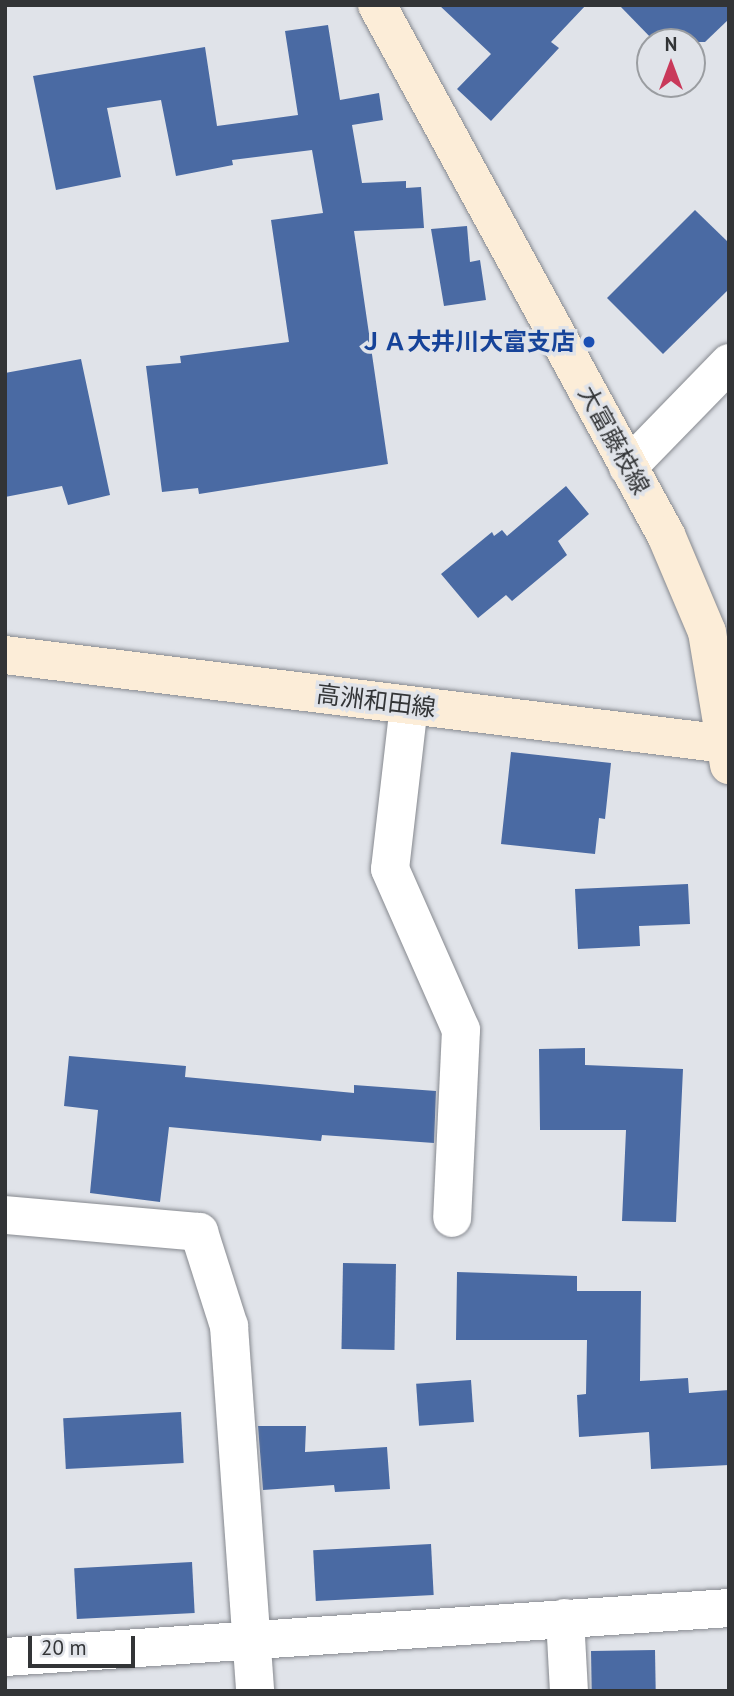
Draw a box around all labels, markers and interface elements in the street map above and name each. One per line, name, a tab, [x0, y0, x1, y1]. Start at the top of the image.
north arrow	[636, 28, 706, 98]
text: N	[665, 32, 677, 56]
place label: ＪＡ大井川大富支店	[359, 328, 575, 356]
marker: ＪＡ大井川大富支店	[581, 334, 597, 350]
street label: 大富藤枝線	[572, 381, 656, 499]
street label: 高洲和田線	[315, 679, 437, 723]
scale bar	[32, 1622, 138, 1666]
text: 20 m	[41, 1634, 87, 1661]

